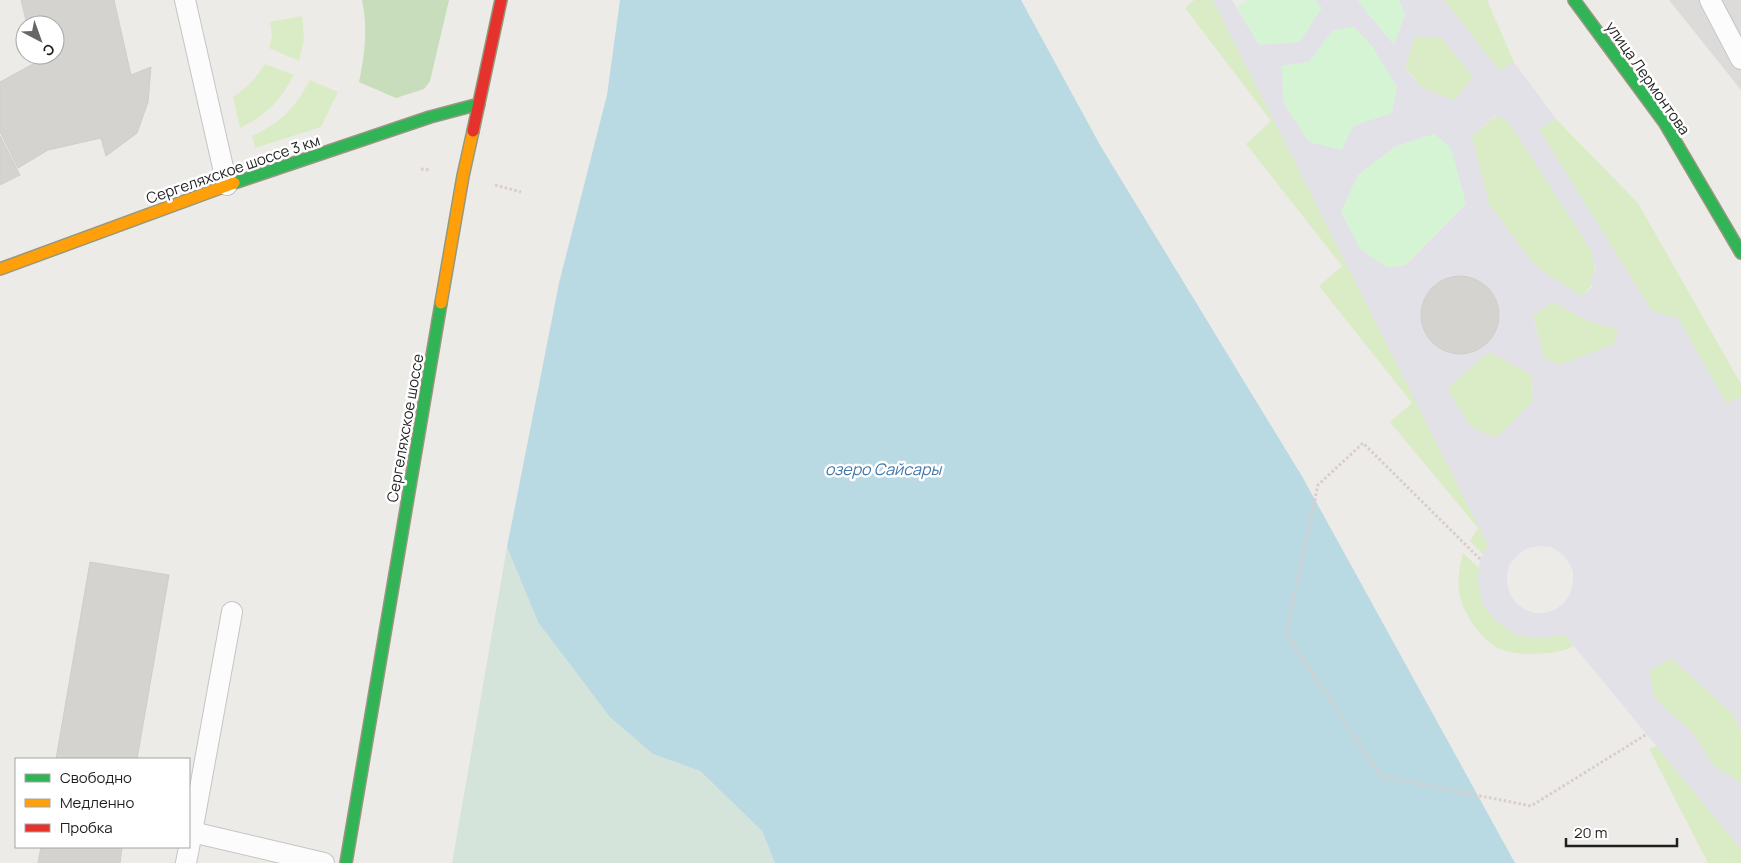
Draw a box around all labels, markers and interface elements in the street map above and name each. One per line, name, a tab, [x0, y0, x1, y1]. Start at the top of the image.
north arrow	[15, 15, 65, 65]
street label: улица Лермонтова	[1601, 17, 1695, 139]
text: С	[39, 40, 59, 61]
street label: Сергеляхское шоссе 3 км	[143, 129, 323, 209]
street label: Сергеляхское шоссе	[382, 352, 428, 504]
water label: озеро Сайсары	[825, 458, 942, 480]
legend	[15, 758, 190, 848]
text: Свободно	[60, 767, 132, 788]
text: Медленно	[60, 792, 134, 813]
scale bar	[1566, 816, 1677, 848]
text: Пробка	[60, 817, 113, 838]
text: 20 m	[1574, 822, 1607, 843]

